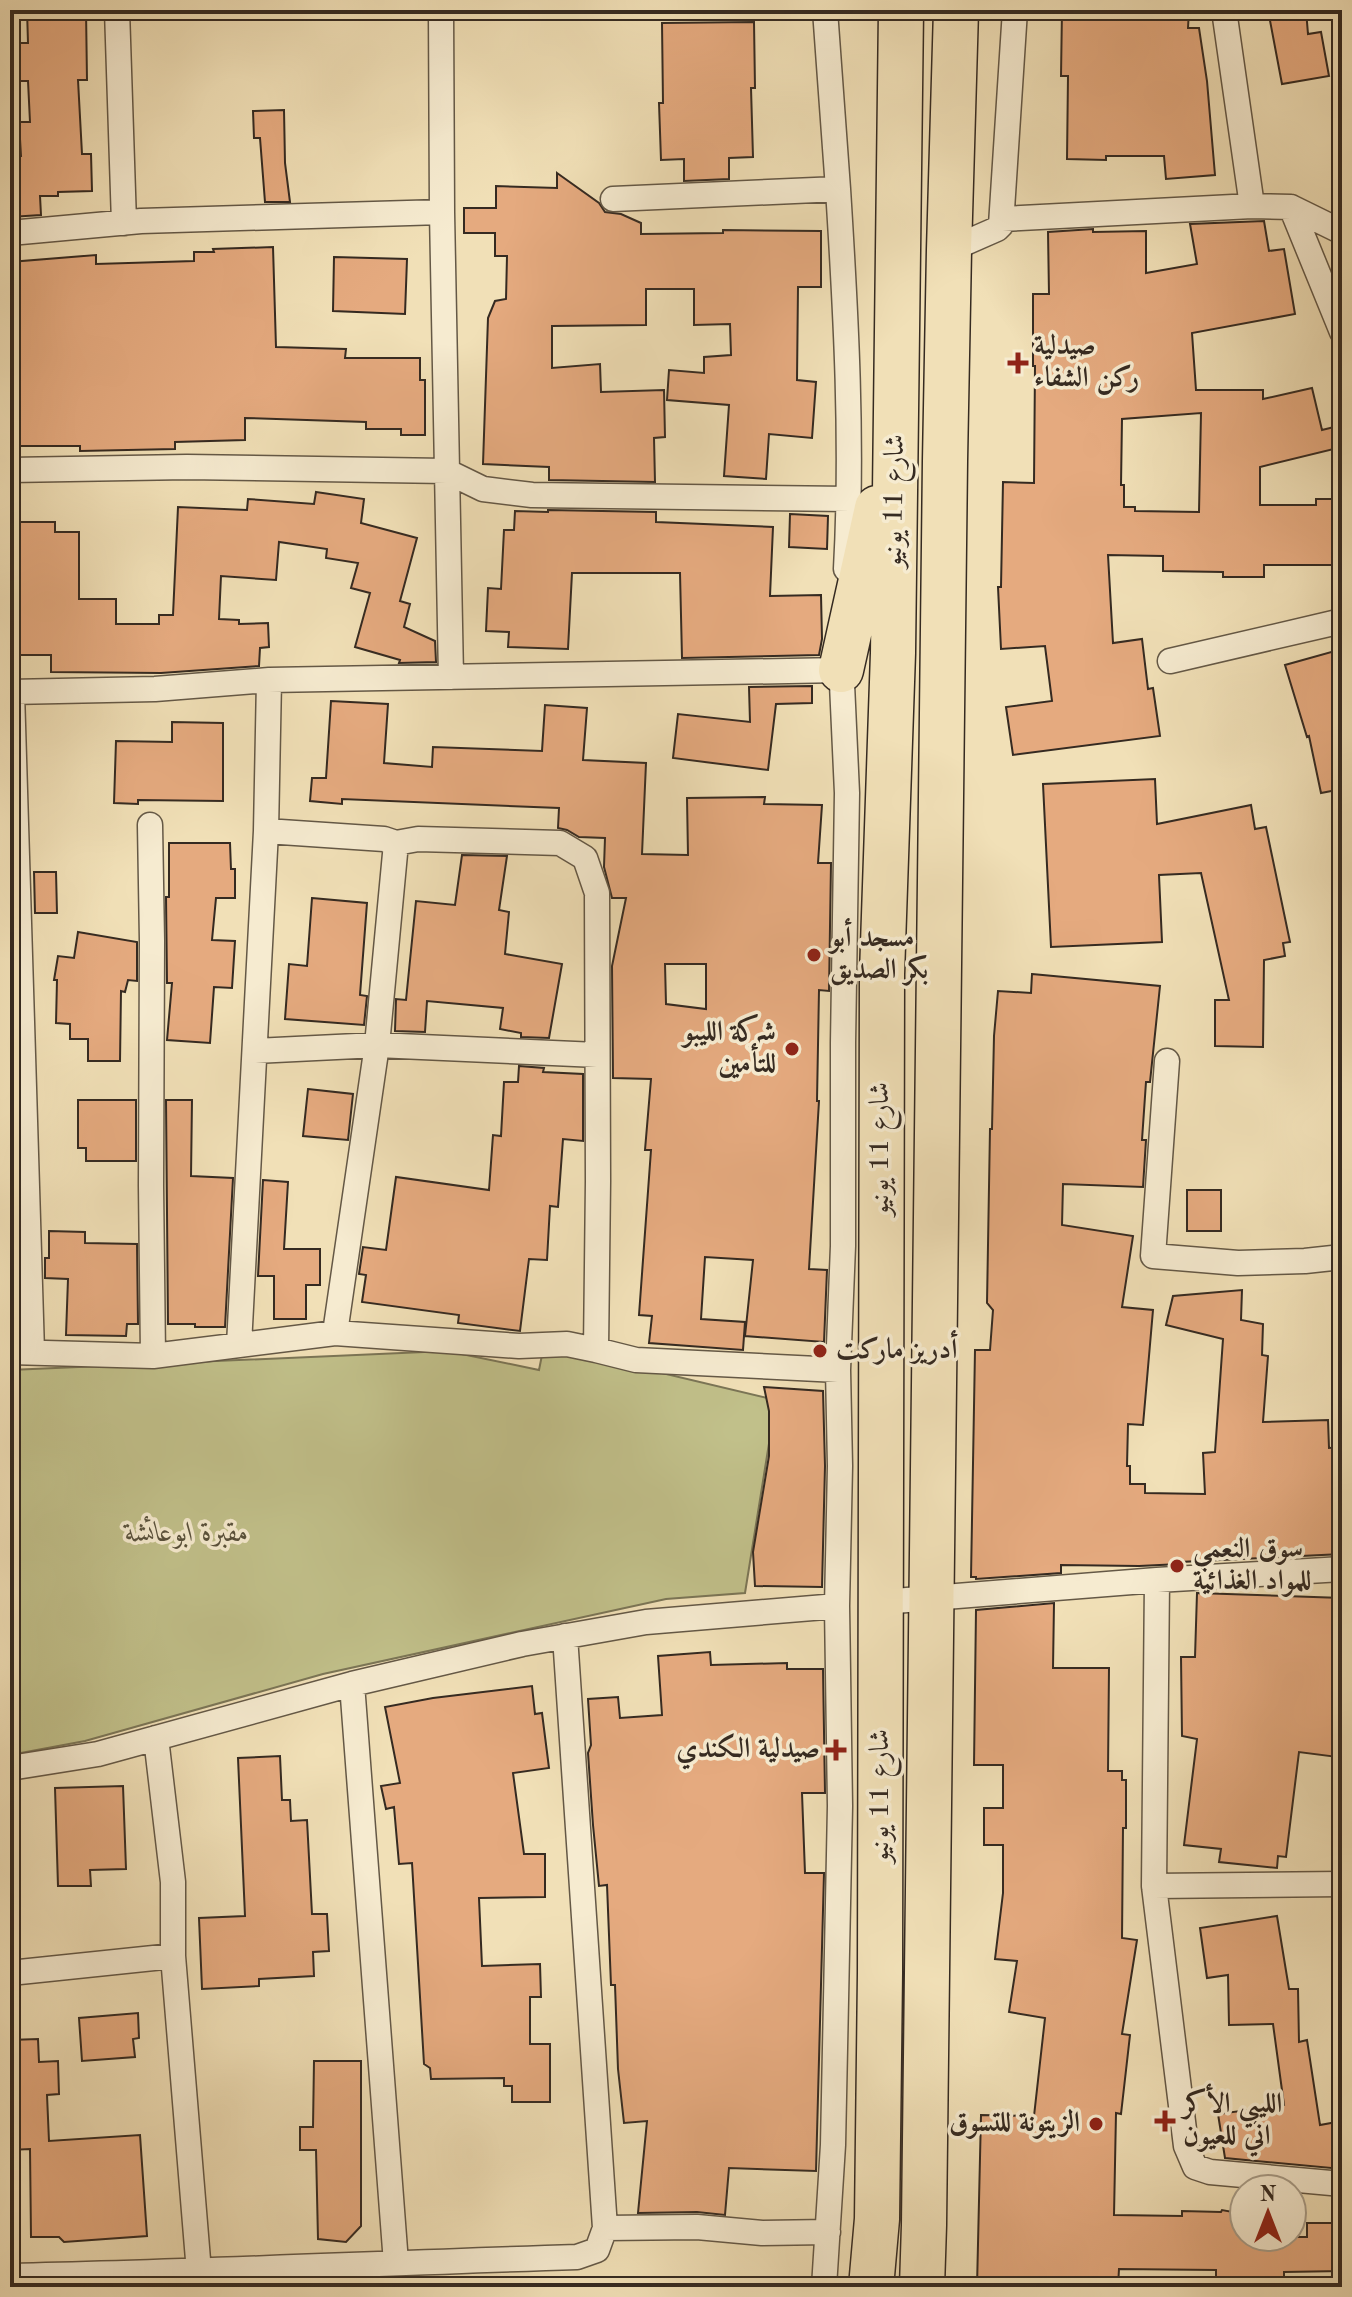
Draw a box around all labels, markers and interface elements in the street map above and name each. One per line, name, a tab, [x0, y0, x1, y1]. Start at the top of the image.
place label: صيدلية ركن الشفاء	[1034, 332, 1139, 395]
marker: صيدلية ركن الشفاء	[1009, 354, 1027, 372]
street label: شارع 11 يونيو	[880, 434, 917, 571]
place label: مسجد أبو بكر الصديق	[827, 917, 928, 986]
marker: مسجد أبو بكر الصديق	[805, 946, 823, 964]
place label: شركة الليبو للتأمين	[680, 1013, 776, 1079]
marker: شركة الليبو للتأمين	[783, 1040, 801, 1058]
street label: شارع 11 يونيو	[867, 1082, 902, 1219]
place label: أدريز ماركت	[836, 1329, 958, 1365]
marker: أدريز ماركت	[811, 1342, 829, 1360]
park label: مقبرة ابوعائشة	[122, 1515, 249, 1549]
place label: سوق النعمي للمواد الغذائية	[1193, 1535, 1311, 1597]
marker: سوق النعمي للمواد الغذائية	[1168, 1557, 1186, 1575]
street label: شارع 11 يونيو	[867, 1729, 902, 1866]
place label: صيدلية الكندي	[676, 1733, 820, 1770]
marker: صيدلية الكندي	[827, 1741, 845, 1759]
place label: الليبي الأكر اني للعيون	[1180, 2083, 1282, 2157]
place label: الزيتونة للتسوق	[949, 2109, 1080, 2139]
marker: الليبي الأكر اني للعيون	[1154, 2110, 1176, 2132]
marker: الزيتونة للتسوق	[1087, 2115, 1105, 2133]
north arrow	[1228, 2173, 1308, 2253]
text: N	[1260, 2184, 1277, 2206]

